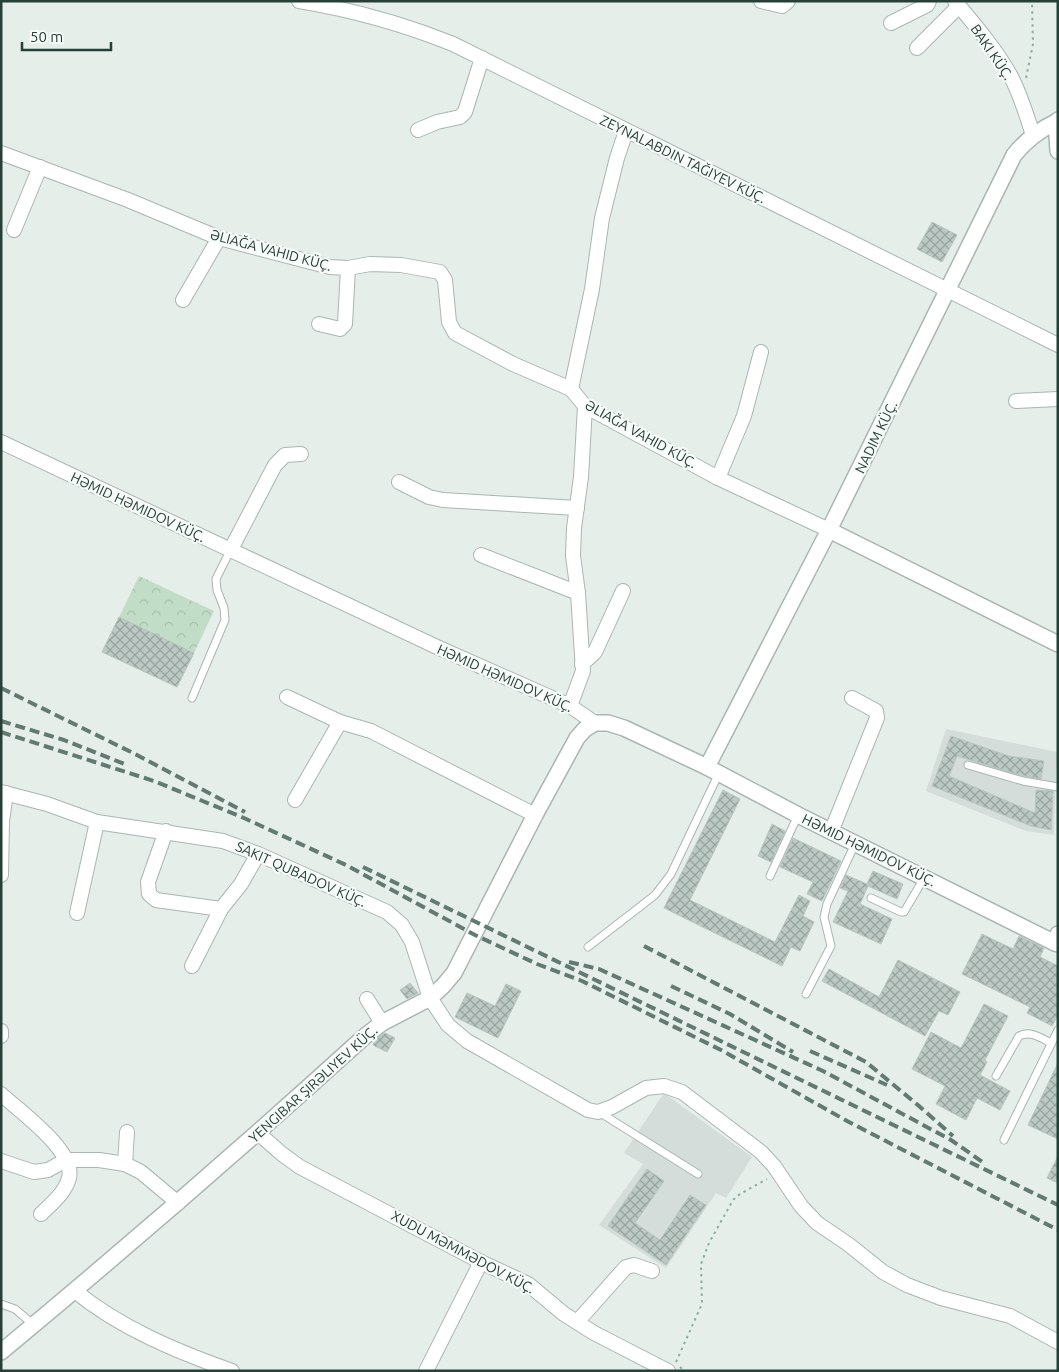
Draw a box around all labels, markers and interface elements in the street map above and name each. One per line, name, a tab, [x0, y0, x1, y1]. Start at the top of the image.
scale bar	[22, 20, 111, 52]
street label: BAKI KÜÇ.	[968, 21, 1017, 83]
text: 50 m	[30, 28, 63, 45]
street label: ZEYNALABDIN TAĞIYEV KÜÇ.	[597, 111, 769, 206]
street label: ƏLIAĞA VAHID KÜÇ.	[208, 225, 334, 274]
street label: ƏLIAĞA VAHID KÜÇ.	[582, 396, 700, 471]
street label: NADIM KÜÇ.	[851, 398, 900, 476]
street label: HƏMID HƏMIDOV KÜÇ.	[68, 468, 208, 545]
street label: HƏMID HƏMIDOV KÜÇ.	[435, 640, 576, 715]
street label: HƏMID HƏMIDOV KÜÇ.	[800, 810, 939, 889]
street label: SAKIT QUBADOV KÜÇ.	[233, 837, 369, 910]
street label: YENGIBAR ŞIRƏLIYEV KÜÇ.	[245, 1021, 381, 1146]
street label: XUDU MƏMMƏDOV KÜÇ.	[389, 1206, 538, 1297]

